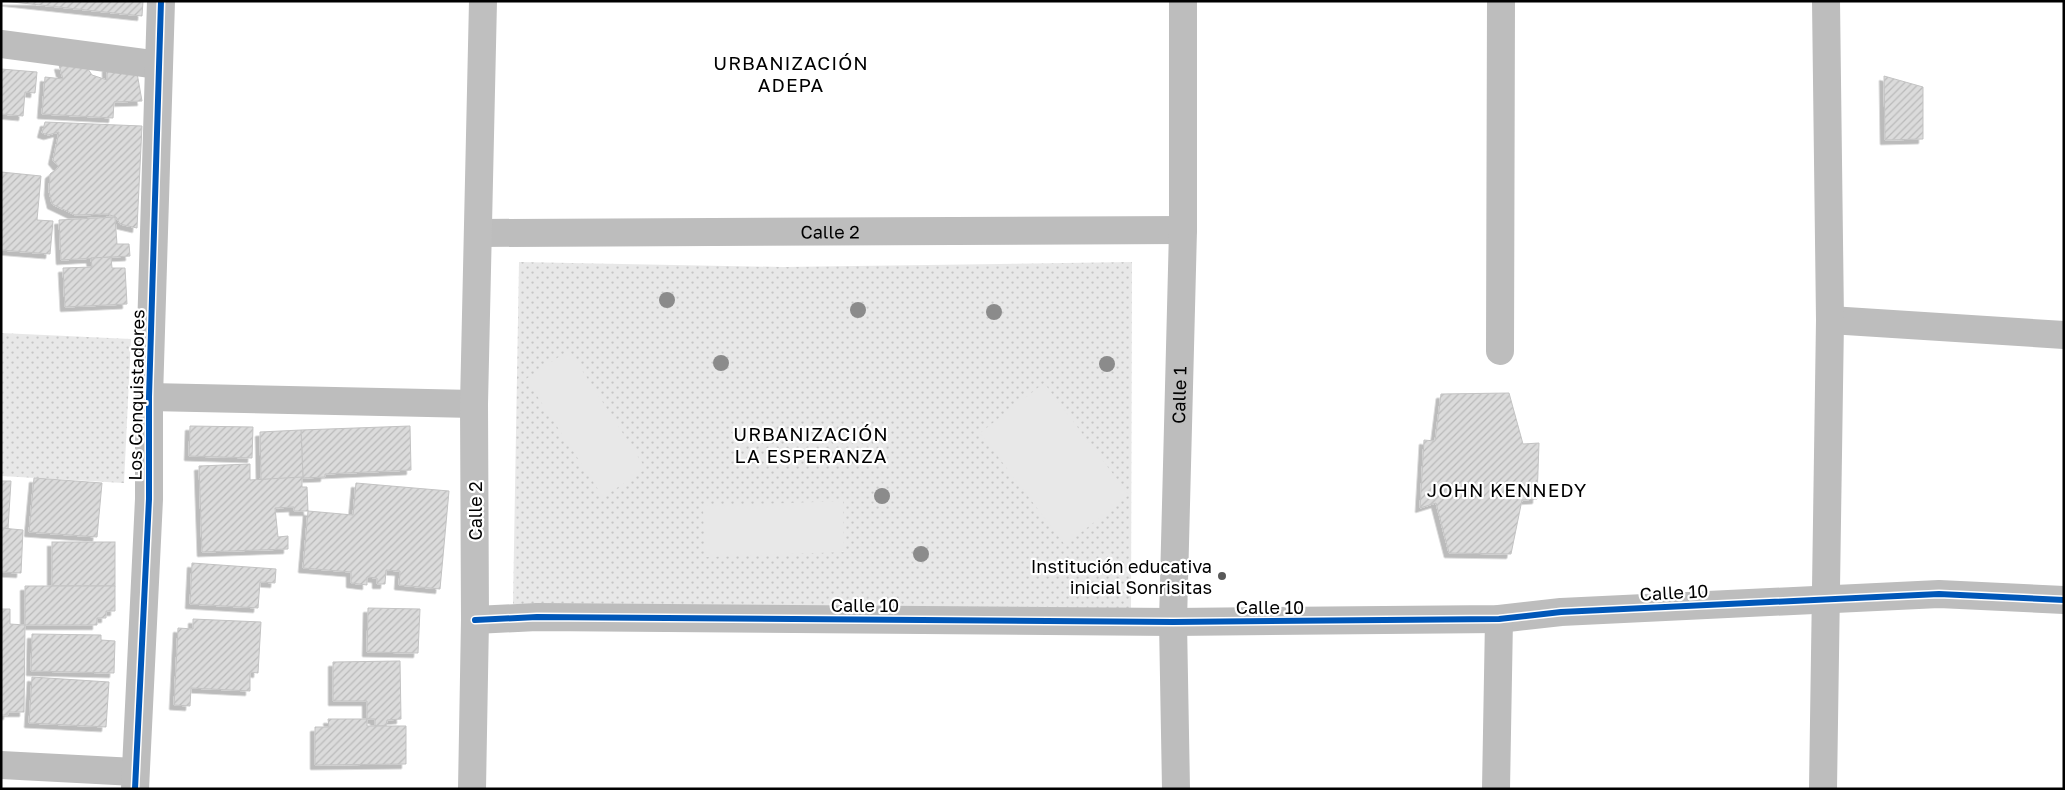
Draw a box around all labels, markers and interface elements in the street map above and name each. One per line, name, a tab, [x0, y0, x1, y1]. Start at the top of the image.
district label: URBANIZACIÓN ADEPA	[713, 51, 869, 96]
street label: Calle 2	[800, 220, 860, 243]
street label: Los Conquistadores	[124, 309, 148, 481]
street label: Calle 1	[1167, 366, 1191, 424]
district label: URBANIZACIÓN LA ESPERANZA	[733, 422, 889, 467]
district label: JOHN KENNEDY	[1427, 478, 1587, 501]
street label: Calle 2	[464, 481, 486, 541]
place label: Institución educativa inicial Sonrisitas	[1031, 555, 1212, 598]
marker: Institución educativa inicial Sonrisitas	[1216, 570, 1228, 582]
street label: Calle 10	[1639, 579, 1709, 605]
street label: Calle 10	[831, 594, 899, 616]
street label: Calle 10	[1236, 596, 1304, 618]

